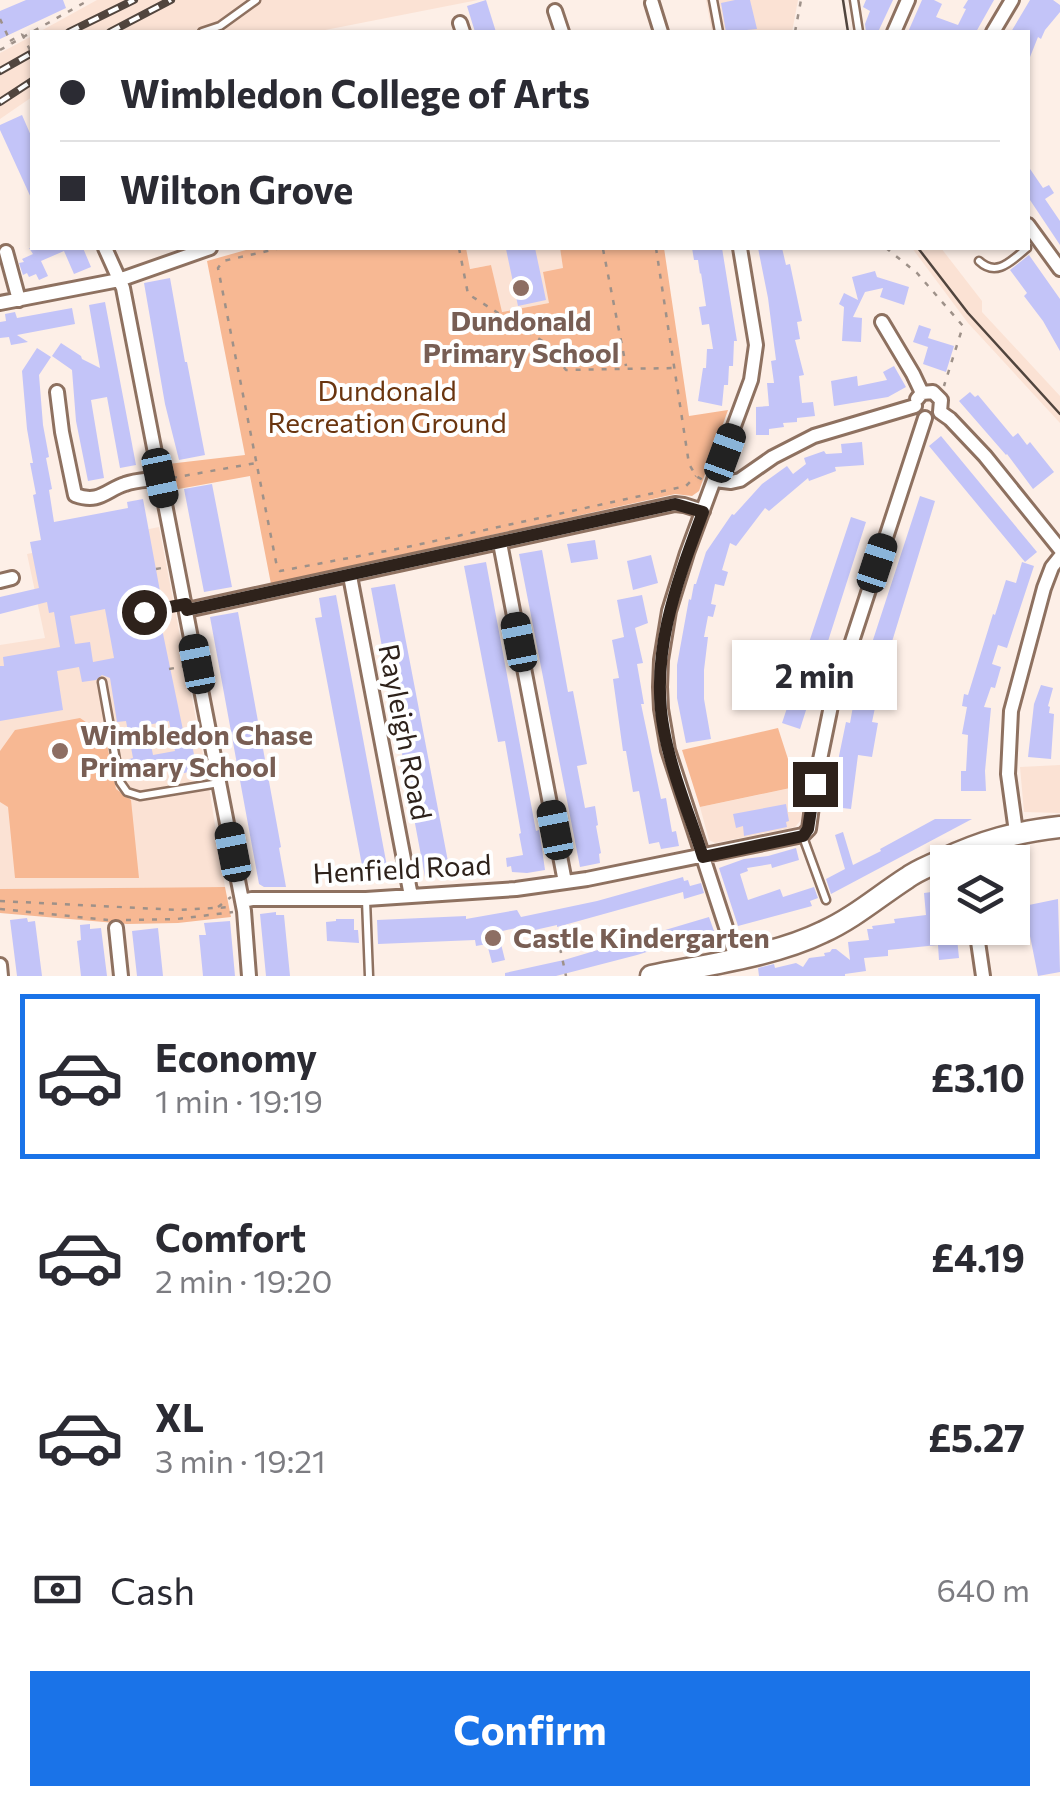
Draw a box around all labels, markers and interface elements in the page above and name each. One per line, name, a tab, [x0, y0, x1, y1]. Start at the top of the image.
text: Wimbledon College of Arts	[120, 69, 590, 116]
text: Wilton Grove	[120, 165, 353, 212]
marker: Dundonald Primary School	[510, 277, 532, 299]
place label: Dundonald Primary School	[423, 303, 619, 369]
park label: Dundonald Recreation Ground	[267, 373, 507, 439]
car	[701, 420, 749, 486]
car	[139, 446, 181, 510]
car	[853, 530, 901, 596]
route start	[122, 590, 167, 635]
car	[499, 610, 539, 674]
car	[177, 632, 217, 696]
callout: 2 min	[732, 639, 898, 709]
street label: Rayleigh Road	[372, 641, 440, 823]
text: 2 min	[775, 655, 854, 695]
place label: Wimbledon Chase Primary School	[80, 717, 313, 783]
marker: Wimbledon Chase Primary School	[49, 740, 71, 762]
route end	[793, 762, 838, 807]
car	[535, 798, 575, 862]
car	[213, 820, 253, 884]
map controls	[930, 845, 1030, 945]
button: layers	[930, 845, 1030, 945]
street label: Henfield Road	[312, 846, 492, 890]
place label: Castle Kindergarten	[513, 920, 770, 954]
marker: Castle Kindergarten	[482, 927, 504, 949]
icon: car	[35, 1032, 125, 1122]
text: Economy	[155, 1033, 317, 1080]
text: £3.10	[931, 1053, 1025, 1100]
text: 1 min · 19:19	[155, 1080, 323, 1120]
icon: car	[35, 1212, 125, 1302]
text: Comfort	[155, 1213, 306, 1260]
text: £4.19	[931, 1233, 1025, 1280]
text: 2 min · 19:20	[155, 1260, 332, 1300]
icon: car	[35, 1392, 125, 1482]
text: XL	[155, 1393, 204, 1440]
text: £5.27	[928, 1413, 1025, 1460]
text: 3 min · 19:21	[155, 1440, 326, 1480]
icon: cash	[30, 1562, 85, 1617]
text: Cash	[110, 1566, 195, 1613]
text: 640 m	[936, 1569, 1030, 1609]
button: Confirm	[30, 1671, 1030, 1786]

